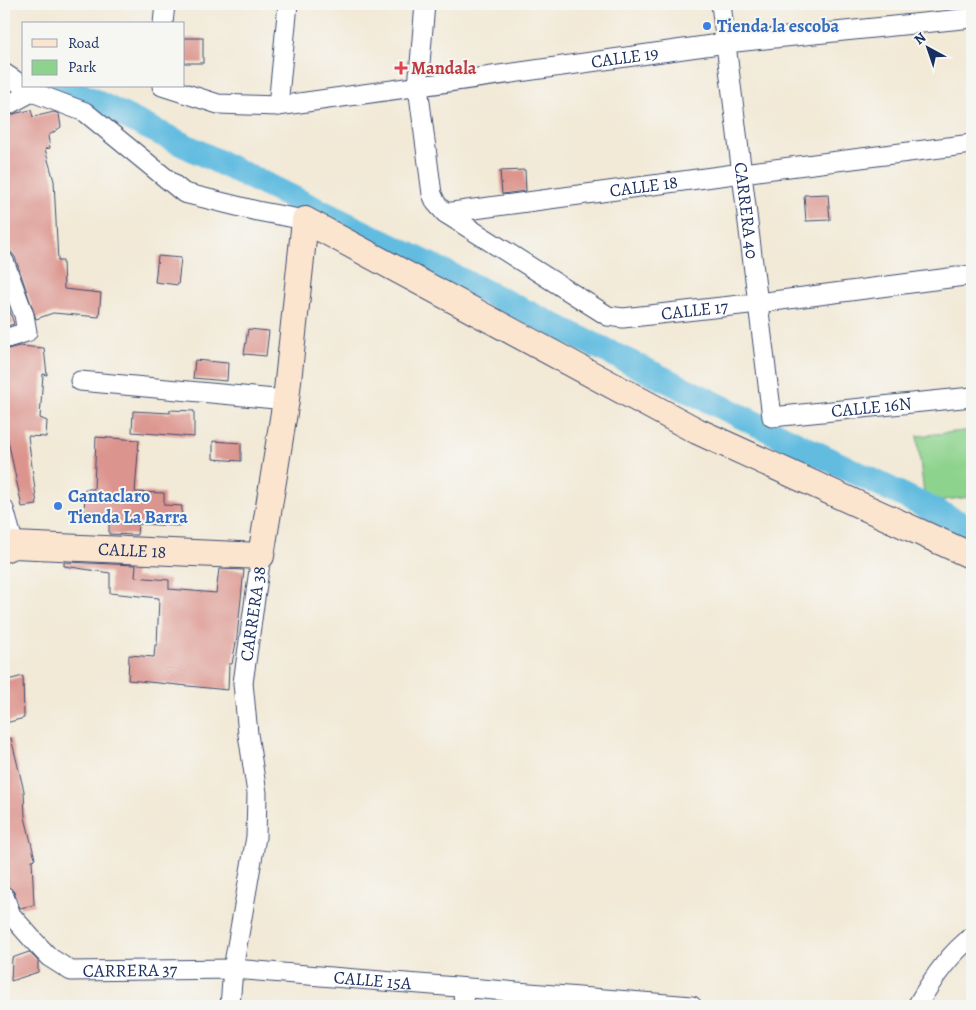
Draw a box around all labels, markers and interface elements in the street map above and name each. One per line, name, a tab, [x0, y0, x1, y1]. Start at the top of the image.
place label: Tienda la escoba	[717, 14, 839, 38]
marker: Tienda la escoba	[701, 20, 713, 32]
legend	[22, 22, 185, 88]
north arrow	[904, 22, 954, 72]
text: N	[910, 28, 930, 49]
text: Road	[68, 33, 100, 53]
street label: CALLE 19	[589, 41, 660, 74]
place label: Mandala	[411, 56, 477, 80]
text: Park	[68, 57, 97, 77]
marker: Mandala	[395, 62, 407, 74]
street label: CARRERA 40	[729, 161, 764, 260]
street label: CALLE 18	[608, 170, 679, 203]
street label: CALLE 17	[660, 294, 730, 326]
street label: CALLE 16N	[830, 391, 913, 423]
place label: Cantaclaro Tienda La Barra	[68, 484, 188, 529]
marker: Cantaclaro Tienda La Barra	[52, 500, 64, 512]
street label: CALLE 18	[97, 537, 167, 564]
street label: CARRERA 38	[234, 565, 271, 663]
street label: CARRERA 37	[83, 958, 178, 983]
street label: CALLE 15A	[333, 965, 413, 995]

